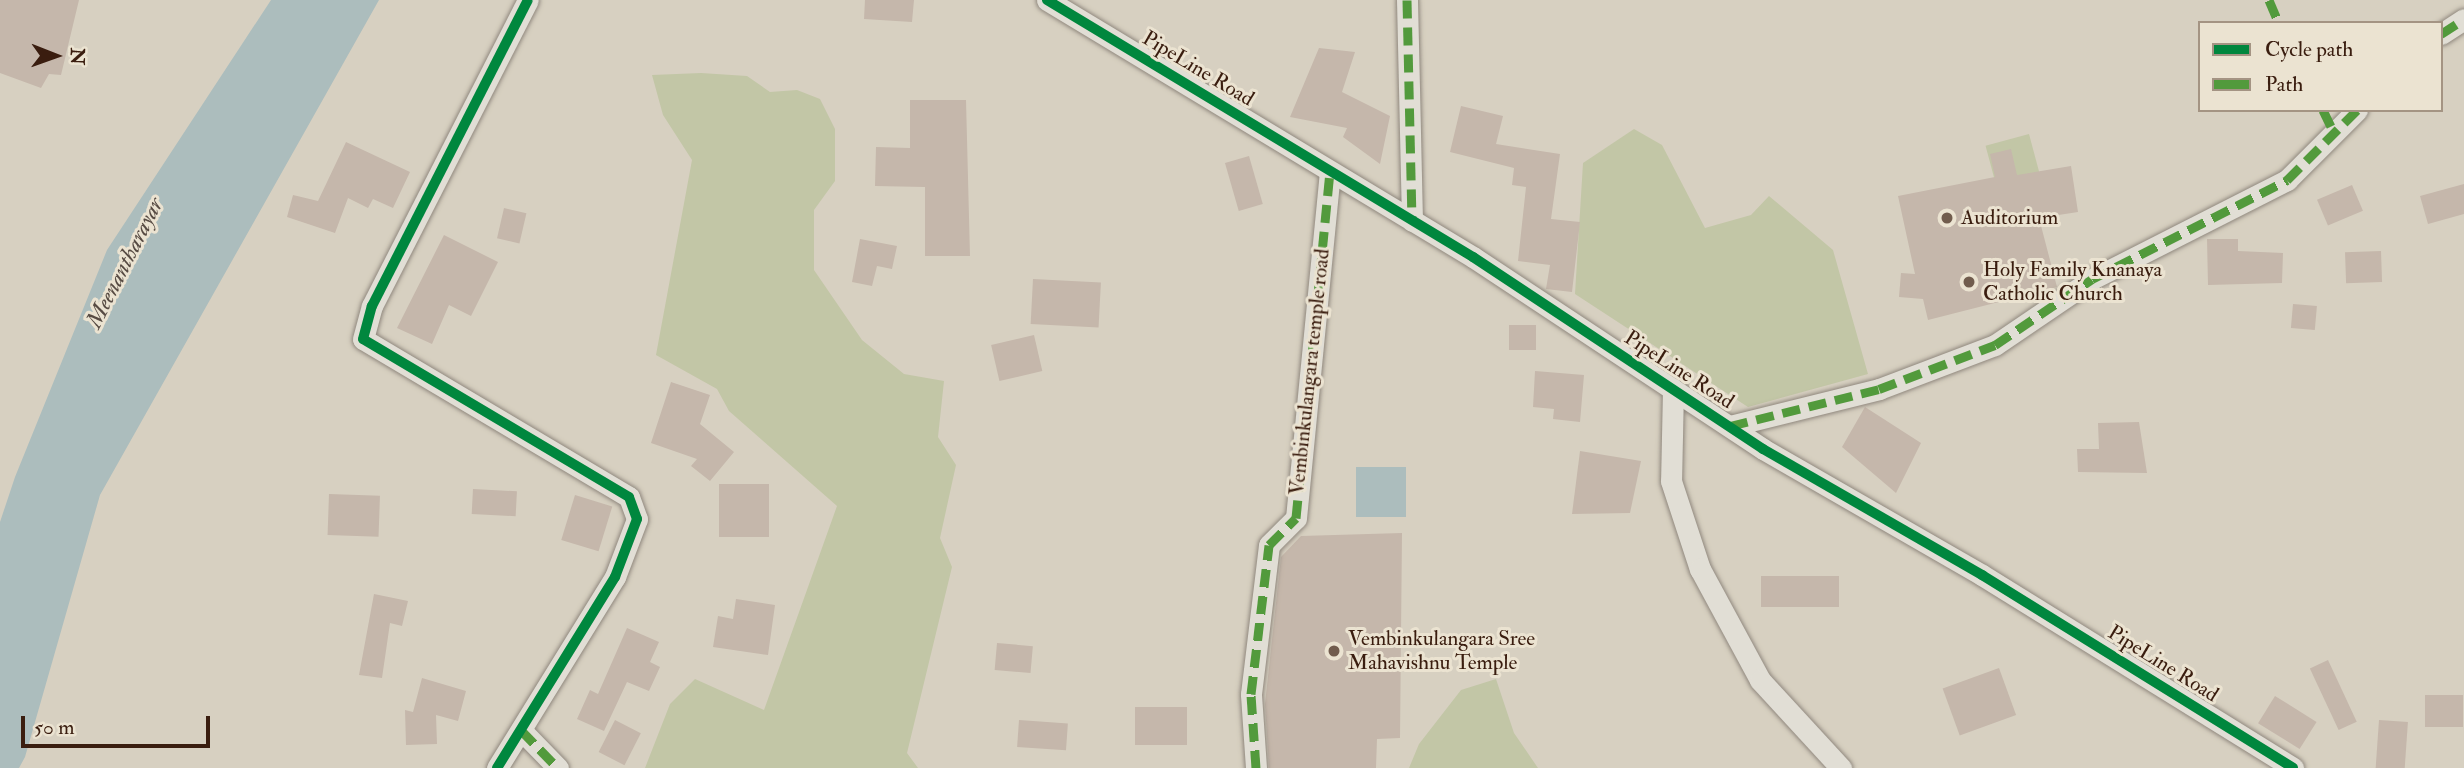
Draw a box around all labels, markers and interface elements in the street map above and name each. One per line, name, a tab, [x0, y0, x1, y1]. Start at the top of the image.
north arrow	[21, 21, 91, 91]
legend	[2198, 21, 2443, 112]
street label: PipeLine Road	[1138, 26, 1258, 112]
text: Cycle path	[2265, 36, 2353, 63]
text: N	[65, 48, 89, 65]
text: Path	[2265, 71, 2303, 98]
water label: Meenantharayar	[80, 193, 170, 333]
place label: Auditorium	[1961, 205, 2058, 231]
marker: Auditorium	[1939, 210, 1955, 226]
street label: Vembinkulangara temple road	[1285, 247, 1335, 497]
place label: Holy Family Knanaya Catholic Church	[1983, 257, 2162, 307]
marker: Holy Family Knanaya Catholic Church	[1961, 274, 1977, 290]
street label: PipeLine Road	[1619, 325, 1739, 415]
street label: PipeLine Road	[2103, 620, 2223, 708]
place label: Vembinkulangara Sree Mahavishnu Temple	[1348, 626, 1535, 676]
marker: Vembinkulangara Sree Mahavishnu Temple	[1326, 643, 1342, 659]
scale bar	[24, 702, 214, 746]
text: 50 m	[34, 714, 75, 741]

